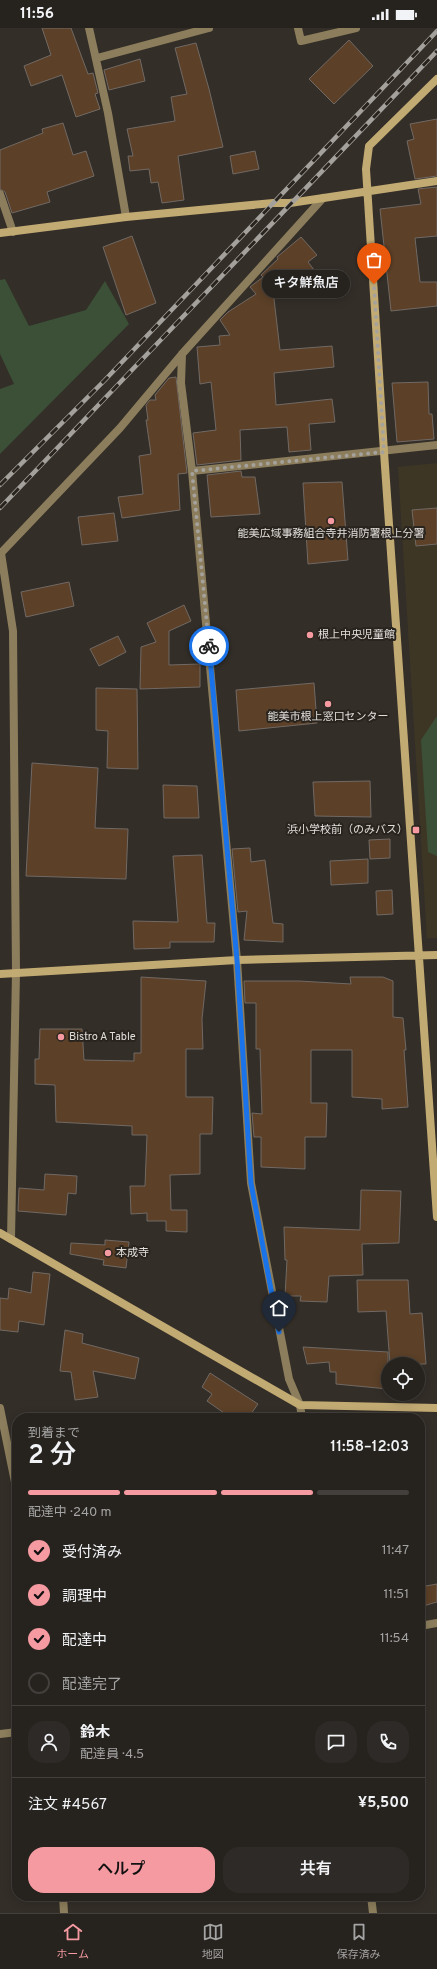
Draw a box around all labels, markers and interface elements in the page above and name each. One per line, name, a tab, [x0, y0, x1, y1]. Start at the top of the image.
text: 11:56	[20, 5, 54, 24]
pin	[357, 243, 391, 284]
icon: bag	[363, 249, 385, 271]
callout: キタ鮮魚店	[262, 270, 350, 298]
text: キタ鮮魚店	[273, 276, 339, 292]
marker: 能美広域事務組合寺井消防署根上分署	[326, 516, 336, 526]
place label: 能美広域事務組合寺井消防署根上分署	[238, 527, 425, 541]
courier	[189, 626, 229, 666]
place label: 根上中央児童館	[318, 628, 395, 642]
marker: 根上中央児童館	[305, 630, 315, 640]
icon: bike	[198, 635, 220, 657]
marker: 能美市根上窓口センター	[323, 699, 333, 709]
place label: 能美市根上窓口センター	[268, 710, 389, 724]
place label: 浜小学校前（のみバス）	[287, 823, 408, 837]
marker: 浜小学校前（のみバス）	[411, 825, 421, 835]
place label: Bistro A Table	[69, 1030, 136, 1044]
marker: Bistro A Table	[56, 1032, 66, 1042]
place label: 本成寺	[116, 1246, 149, 1260]
marker: 本成寺	[103, 1248, 113, 1258]
pin	[262, 1291, 296, 1332]
icon: home	[268, 1297, 290, 1319]
map controls	[381, 1357, 425, 1401]
button: locate	[381, 1357, 425, 1401]
text: 到着まで	[28, 1426, 80, 1442]
text: 11:58–12:03	[330, 1438, 409, 1457]
text: 2 分	[28, 1440, 76, 1473]
text: 配達中 · 240 m	[28, 1505, 111, 1521]
icon: check	[28, 1540, 50, 1562]
text: 11:47	[382, 1543, 409, 1559]
text: 受付済み	[62, 1544, 122, 1563]
icon: check	[28, 1584, 50, 1606]
text: 11:51	[383, 1587, 409, 1603]
text: 調理中	[62, 1588, 107, 1607]
icon: check	[28, 1628, 50, 1650]
text: 11:54	[380, 1631, 409, 1647]
text: 配達中	[62, 1632, 107, 1651]
text: 配達完了	[62, 1676, 122, 1695]
button: person	[28, 1721, 70, 1763]
button: chat	[315, 1721, 357, 1763]
button: phone	[367, 1721, 409, 1763]
text: 鈴木	[80, 1724, 110, 1743]
text: 配達員 · 4.5	[80, 1747, 144, 1763]
text: ¥5,500	[358, 1794, 409, 1813]
text: 注文 #4567	[28, 1796, 107, 1815]
button: ヘルプ	[28, 1847, 215, 1893]
button: 共有	[223, 1847, 409, 1893]
tab: ホーム	[56, 1921, 89, 1962]
tab: 地図	[202, 1921, 224, 1962]
tab: 保存済み	[337, 1921, 381, 1962]

